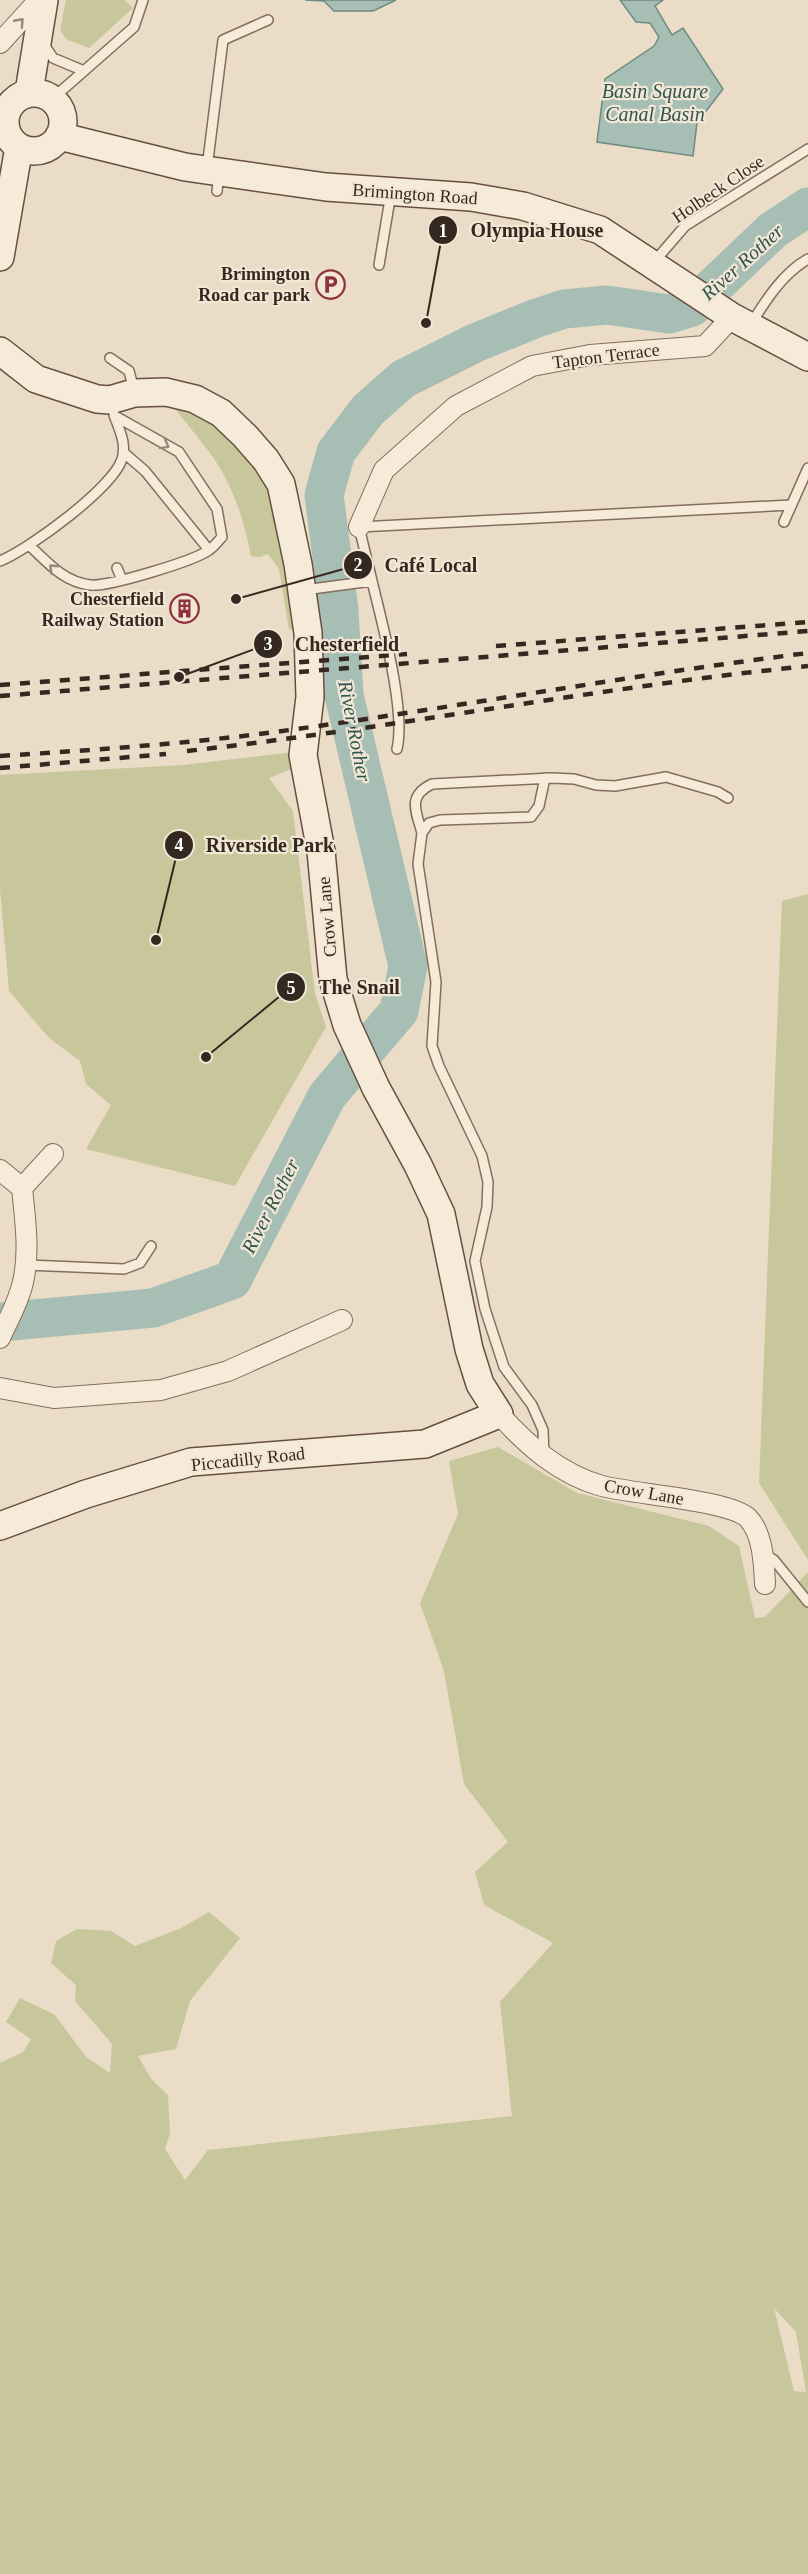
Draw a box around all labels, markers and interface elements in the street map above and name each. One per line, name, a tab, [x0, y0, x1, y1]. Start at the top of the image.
one-way arrow	[13, 18, 24, 28]
water label: Basin Square Canal Basin	[602, 80, 708, 125]
street label: Holbeck Close	[668, 151, 768, 227]
street label: Brimington Road	[352, 180, 478, 208]
callout: Olympia House	[428, 211, 615, 249]
text: Olympia House	[471, 219, 604, 242]
water label: River Rother	[696, 219, 788, 305]
text: 1	[439, 221, 448, 241]
place label: Brimington Road car park	[198, 264, 310, 305]
parking icon: Brimington Road car park	[315, 268, 347, 300]
street label: Tapton Terrace	[551, 340, 661, 372]
one-way arrow	[159, 438, 169, 449]
callout: Café Local	[343, 546, 489, 584]
text: Café Local	[385, 554, 478, 576]
text: 2	[354, 555, 363, 575]
one-way arrow	[50, 564, 60, 575]
place label: Chesterfield Railway Station	[41, 589, 164, 630]
building icon: Chesterfield Railway Station	[169, 593, 201, 625]
callout: Chesterfield	[253, 625, 411, 663]
text: Chesterfield	[295, 633, 399, 655]
text: 3	[264, 634, 273, 654]
water label: River Rother	[334, 677, 376, 784]
callout: Riverside Park	[164, 826, 346, 864]
text: Riverside Park	[206, 834, 335, 856]
text: 4	[175, 835, 184, 855]
street label: Crow Lane	[314, 876, 340, 958]
callout: The Snail	[276, 968, 412, 1006]
text: The Snail	[318, 976, 400, 998]
text: 5	[287, 978, 296, 998]
water label: River Rother	[236, 1155, 303, 1258]
street label: Piccadilly Road	[190, 1443, 306, 1475]
street label: Crow Lane	[603, 1475, 685, 1509]

